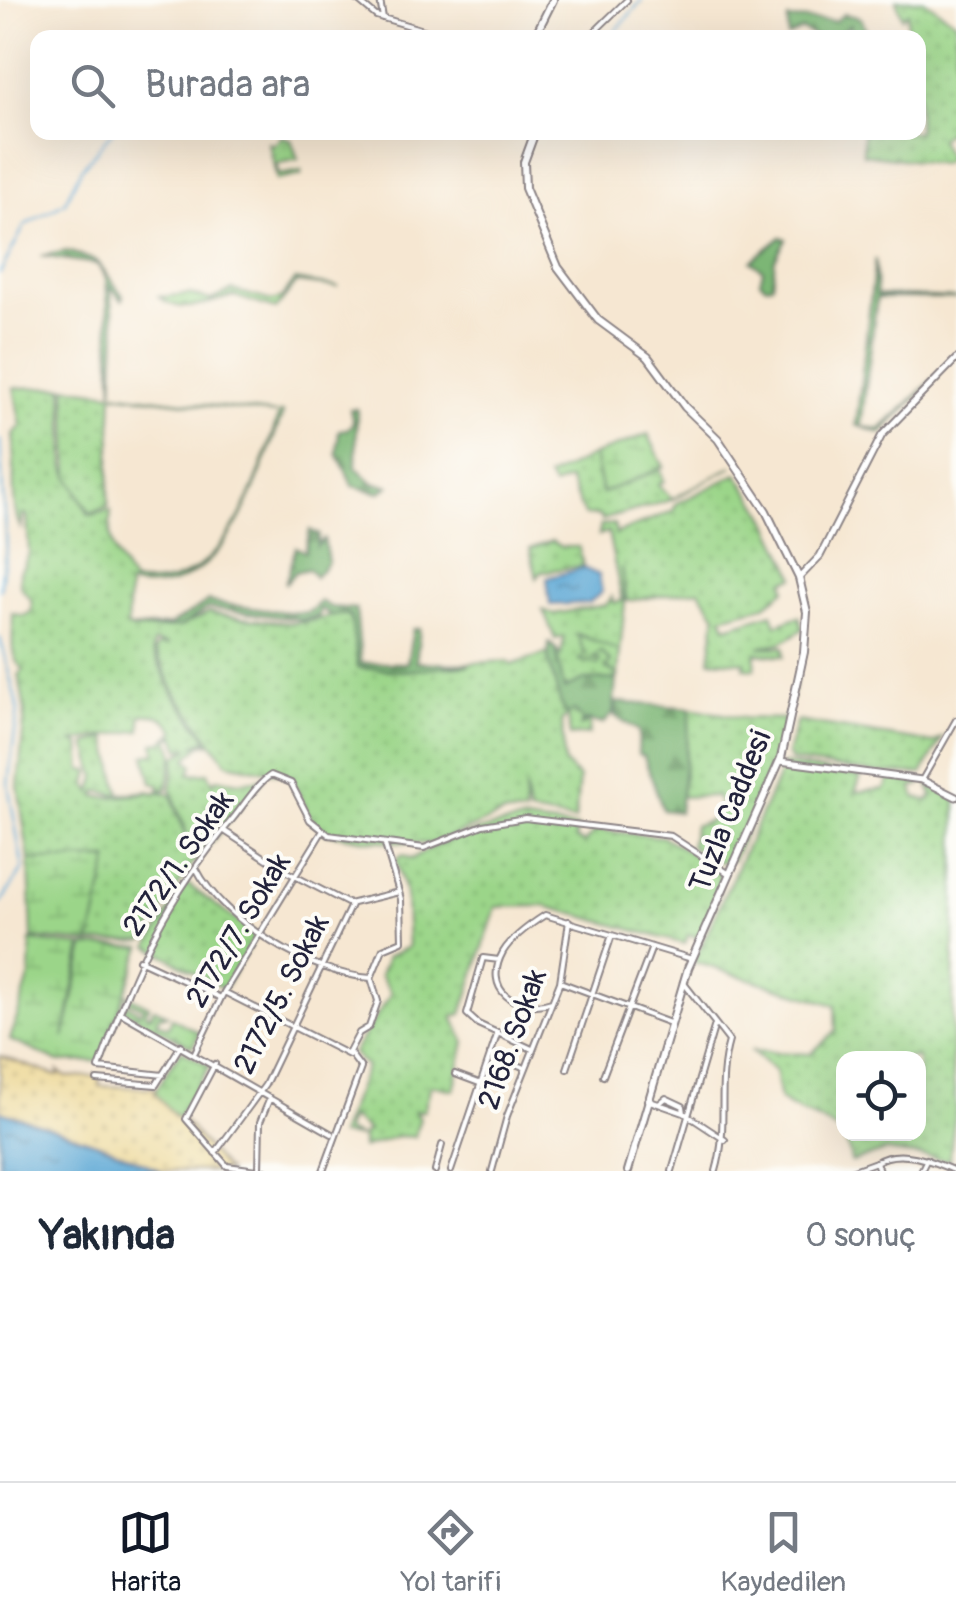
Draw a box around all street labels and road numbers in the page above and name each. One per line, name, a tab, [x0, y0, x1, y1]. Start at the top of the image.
street label: Tuzla Caddesi	[681, 725, 780, 898]
street label: 2172/1. Sokak	[115, 783, 242, 943]
street label: 2172/7. Sokak	[178, 846, 299, 1014]
street label: 2172/5. Sokak	[226, 908, 338, 1080]
street label: 2168. Sokak	[470, 963, 555, 1114]

